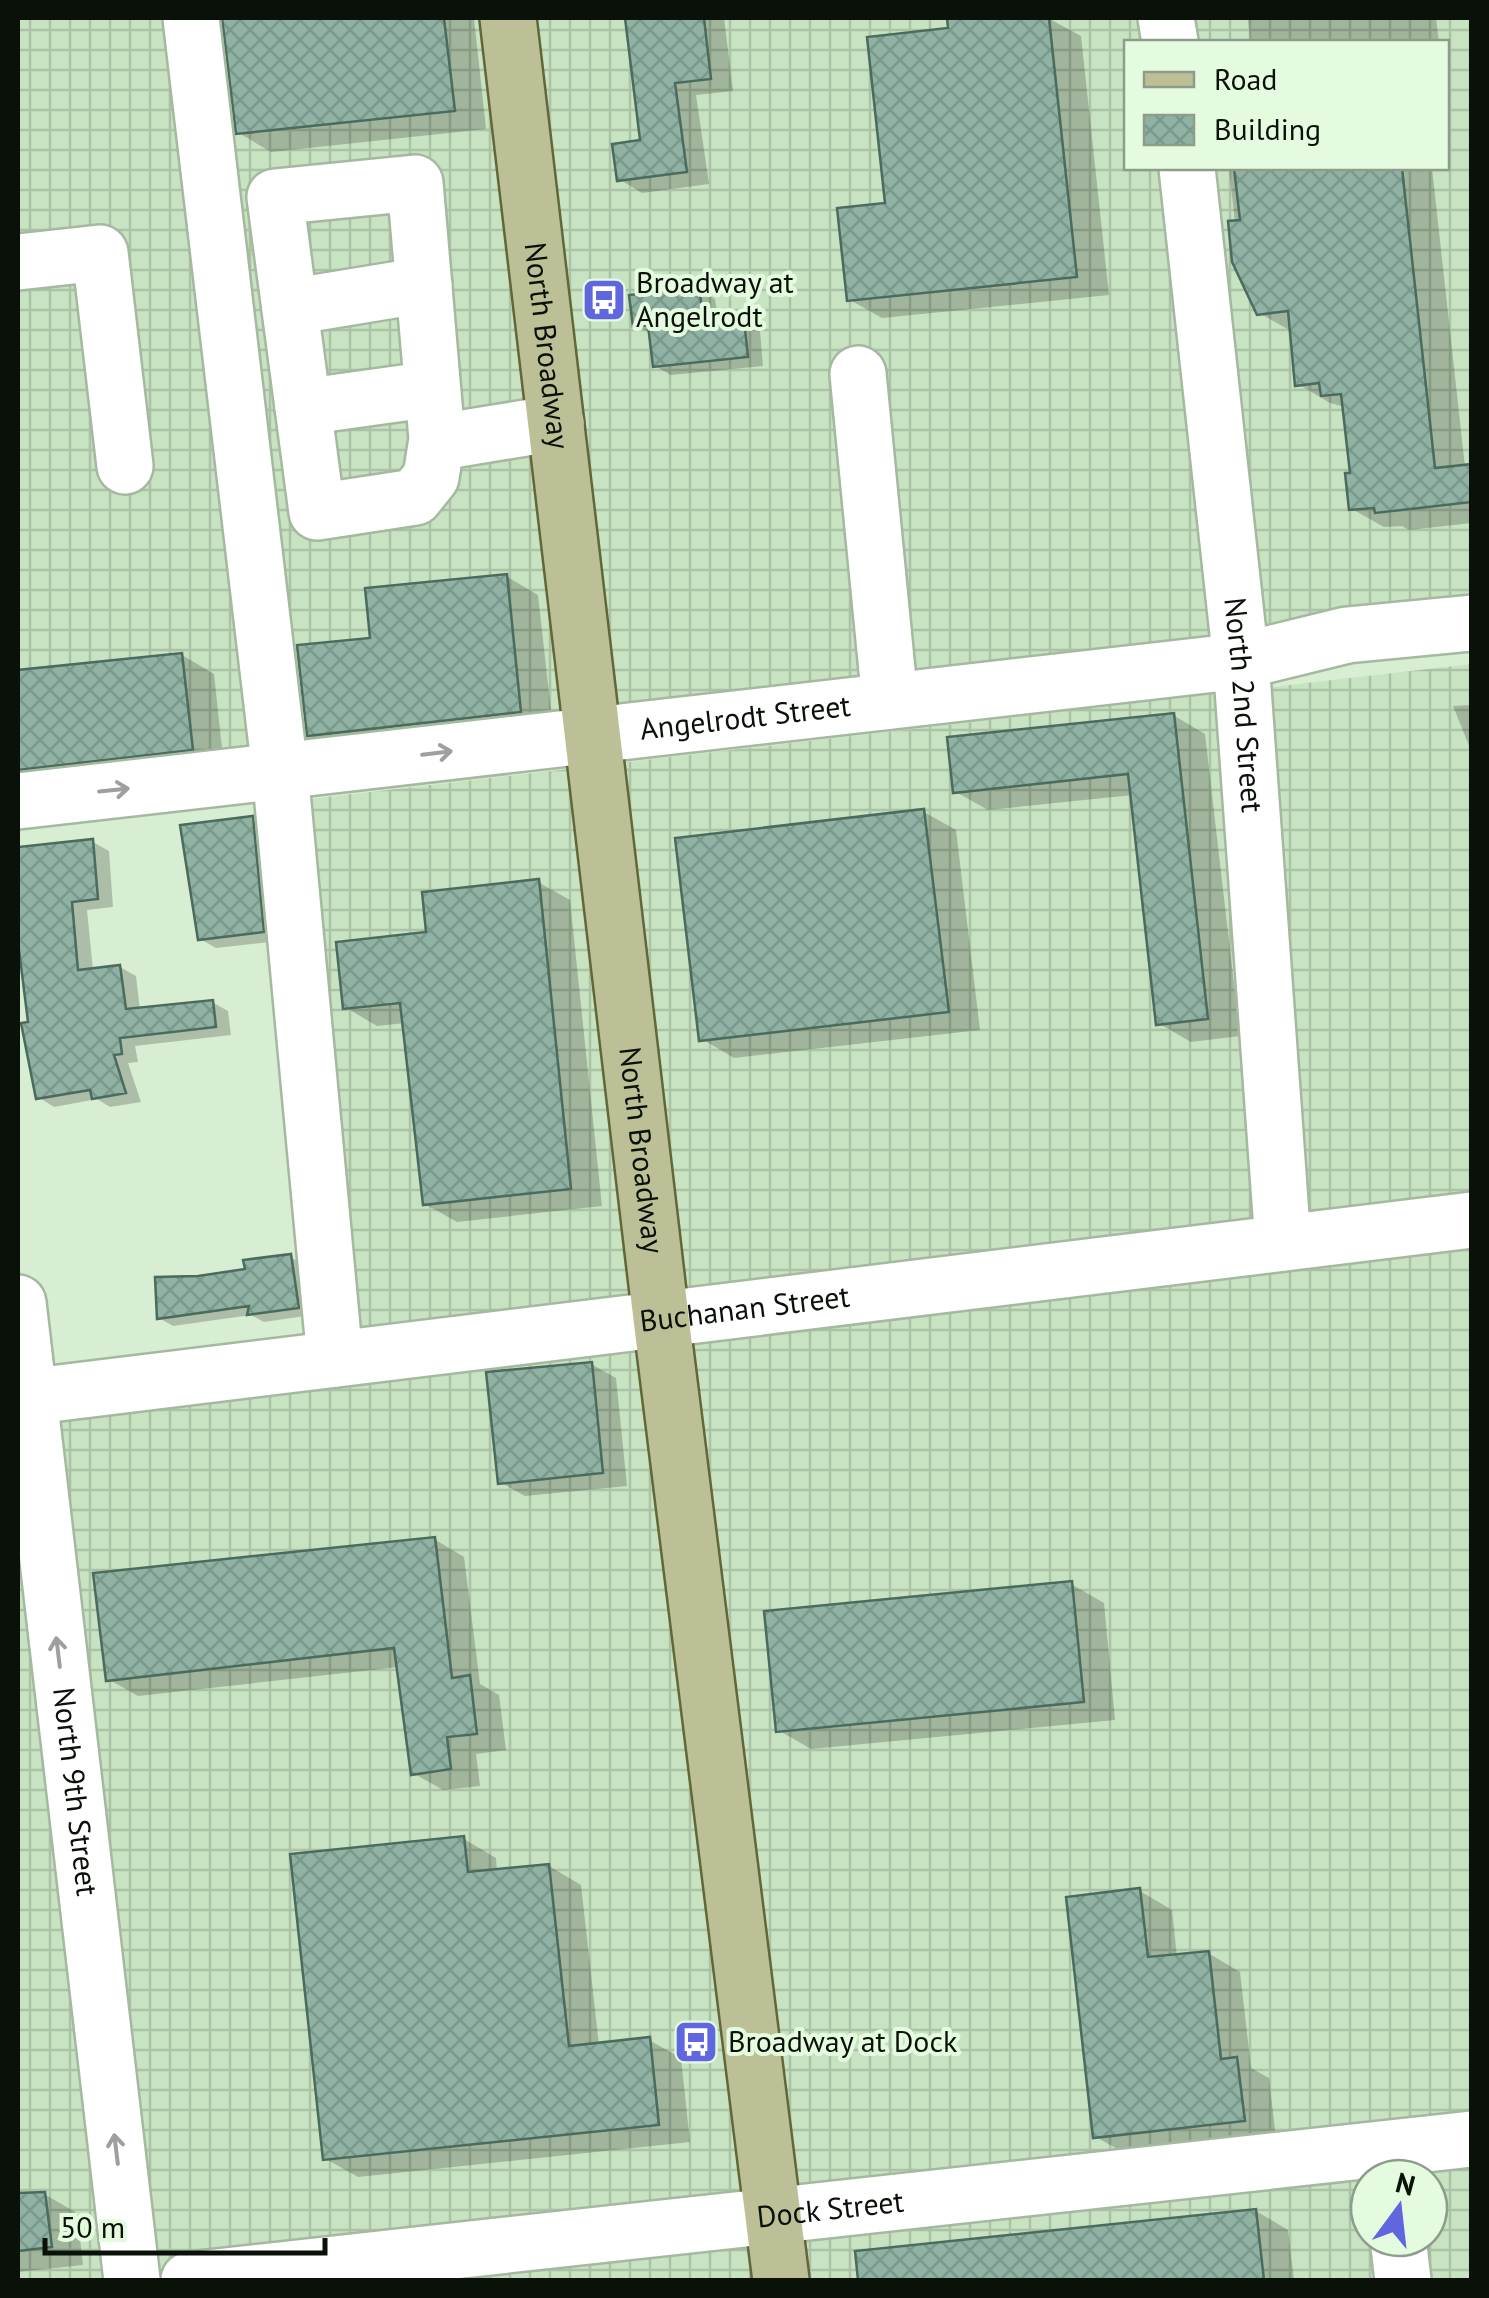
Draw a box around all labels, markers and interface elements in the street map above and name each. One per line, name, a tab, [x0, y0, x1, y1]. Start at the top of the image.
legend	[1124, 40, 1449, 170]
text: Road	[1214, 59, 1278, 98]
text: Building	[1214, 109, 1321, 148]
street label: North Broadway	[517, 240, 580, 451]
place label: Broadway at Angelrodt	[636, 262, 794, 335]
bus stop icon: Broadway at Angelrodt	[581, 277, 627, 323]
street label: North 2nd Street	[1216, 595, 1273, 814]
street label: Angelrodt Street	[638, 685, 852, 748]
one-way arrow	[421, 743, 453, 762]
one-way arrow	[98, 780, 130, 799]
street label: North Broadway	[611, 1045, 674, 1255]
street label: Buchanan Street	[637, 1275, 851, 1340]
one-way arrow	[48, 1637, 67, 1669]
street label: North 9th Street	[45, 1685, 108, 1898]
bus stop icon: Broadway at Dock	[673, 2019, 719, 2065]
place label: Broadway at Dock	[728, 2021, 958, 2060]
one-way arrow	[106, 2133, 125, 2166]
north arrow	[1349, 2158, 1449, 2258]
text: N	[1392, 2163, 1419, 2204]
street label: Dock Street	[755, 2181, 905, 2235]
scale bar	[45, 2193, 325, 2255]
text: 50 m	[60, 2207, 125, 2246]

